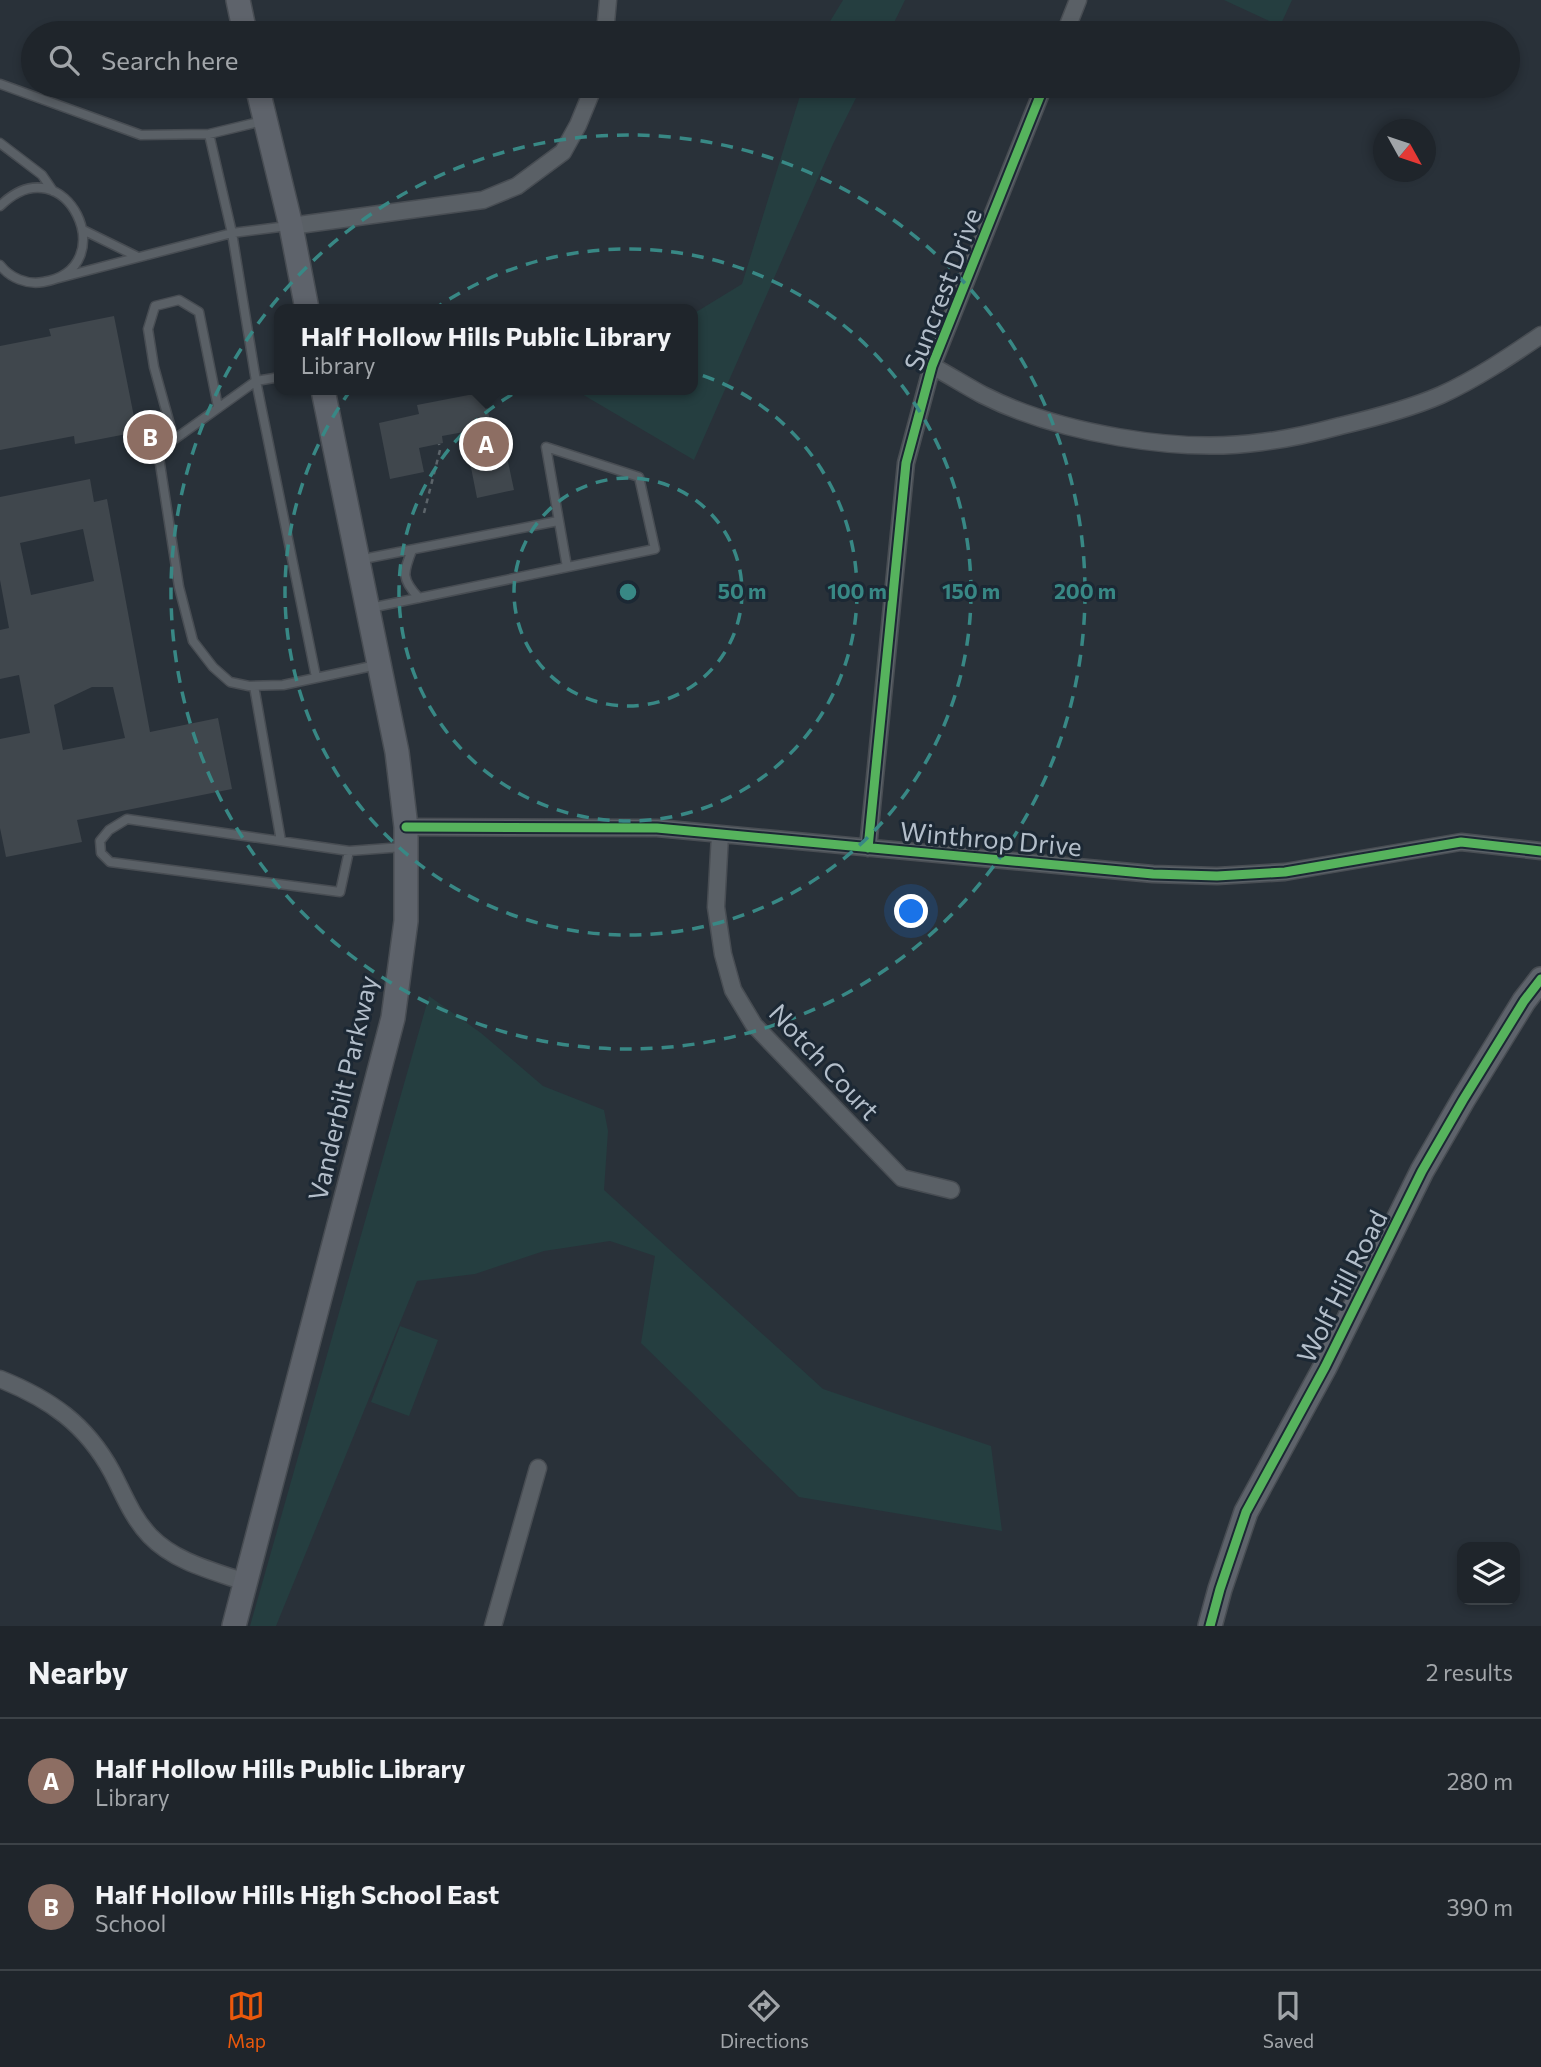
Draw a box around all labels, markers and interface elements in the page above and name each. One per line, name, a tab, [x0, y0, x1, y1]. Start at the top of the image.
search box	[21, 21, 1520, 98]
icon: search	[45, 41, 83, 79]
text: Search here	[101, 44, 239, 75]
north arrow	[1373, 119, 1436, 182]
street label: Suncrest Drive	[897, 203, 987, 375]
popup	[274, 304, 698, 395]
text: Half Hollow Hills Public Library	[301, 320, 671, 351]
text: Library	[301, 351, 376, 379]
pin: B	[127, 411, 173, 463]
pin: A	[463, 418, 509, 470]
text: 50 m	[718, 578, 766, 603]
text: 100 m	[827, 578, 887, 603]
text: 150 m	[942, 578, 1000, 603]
text: 200 m	[1054, 578, 1116, 603]
centre of rings	[616, 580, 640, 604]
street label: Winthrop Drive	[899, 815, 1083, 861]
your location	[894, 894, 928, 928]
street label: Vanderbilt Parkway	[301, 972, 383, 1204]
street label: Notch Court	[764, 997, 886, 1125]
street label: Wolf Hill Road	[1289, 1204, 1393, 1368]
map controls	[1457, 1542, 1520, 1605]
button: layers	[1457, 1542, 1520, 1605]
text: Nearby	[28, 1653, 128, 1690]
text: 2 results	[1426, 1658, 1513, 1686]
text: Half Hollow Hills Public Library	[95, 1752, 466, 1783]
text: A	[43, 1767, 59, 1795]
text: 280 m	[1447, 1767, 1513, 1795]
text: Library	[95, 1783, 170, 1811]
text: Half Hollow Hills High School East	[95, 1878, 499, 1909]
text: B	[43, 1893, 59, 1921]
text: 390 m	[1446, 1893, 1513, 1921]
text: School	[95, 1909, 166, 1937]
tab: Map	[227, 1987, 266, 2052]
tab: Directions	[720, 1987, 809, 2052]
tab: Saved	[1263, 1987, 1314, 2052]

